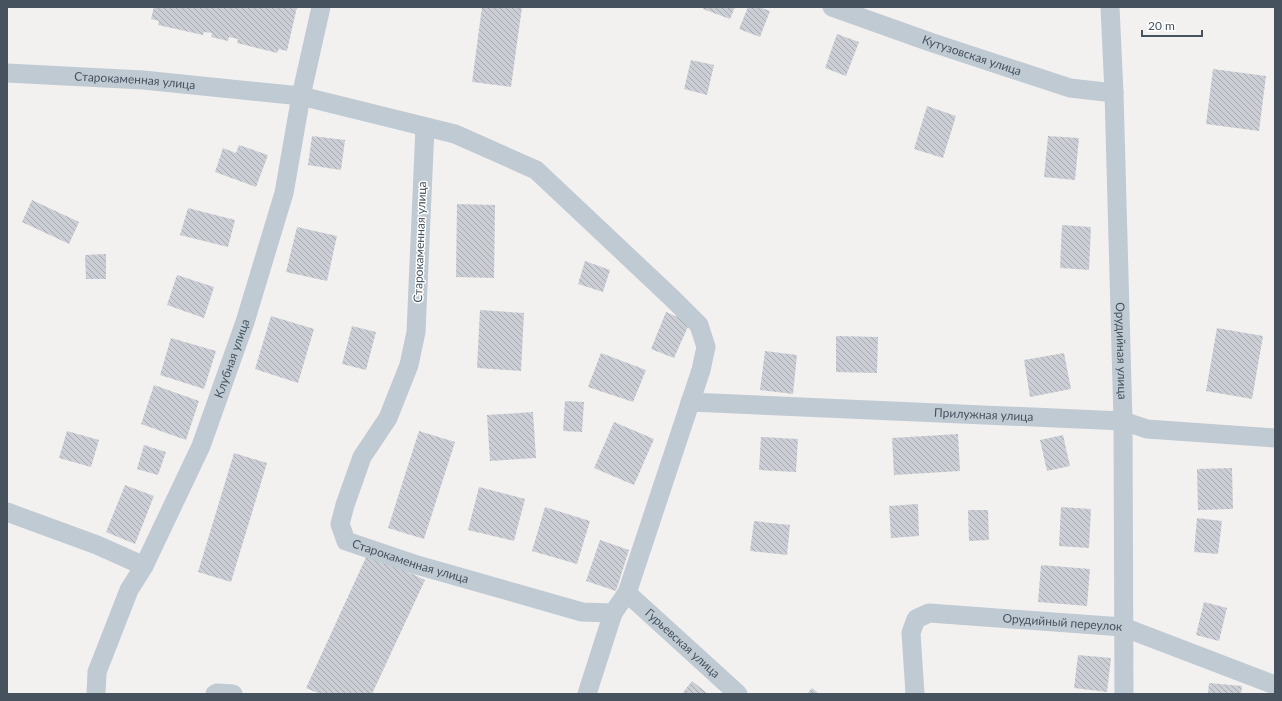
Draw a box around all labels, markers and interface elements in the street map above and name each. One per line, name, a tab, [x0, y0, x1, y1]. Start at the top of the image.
scale bar	[1142, 12, 1202, 38]
text: 20 m	[1148, 18, 1175, 33]
street label: Кутузовская улица	[920, 32, 1024, 79]
street label: Старокаменная улица	[74, 68, 196, 92]
street label: Старокаменная улица	[410, 181, 429, 303]
street label: Орудийная улица	[1113, 302, 1130, 400]
street label: Клубная улица	[211, 317, 252, 400]
street label: Прилужная улица	[934, 405, 1034, 424]
street label: Старокаменная улица	[350, 536, 471, 586]
street label: Гурьевская улица	[642, 605, 723, 681]
street label: Орудийный переулок	[1002, 610, 1124, 634]

